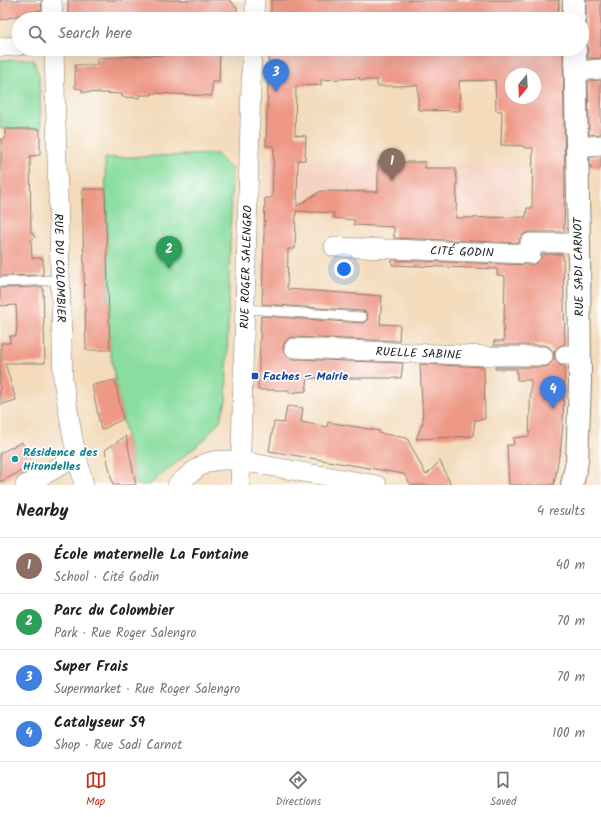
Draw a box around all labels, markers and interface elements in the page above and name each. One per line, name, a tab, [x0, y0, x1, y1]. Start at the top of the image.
search box	[12, 12, 589, 56]
text: Search here	[58, 22, 132, 46]
icon: search	[26, 23, 48, 45]
pin: 3	[263, 59, 289, 92]
north arrow	[505, 68, 541, 104]
pin: 1	[379, 148, 405, 181]
street label: RUE ROGER SALENGRO	[235, 204, 257, 329]
street label: RUE DU COLOMBIER	[49, 213, 71, 323]
street label: RUE SADI CARNOT	[569, 216, 589, 317]
pin: 2	[156, 236, 182, 269]
street label: CITÉ GODIN	[430, 241, 494, 262]
your location	[334, 259, 354, 279]
street label: RUELLE SABINE	[375, 342, 463, 364]
place label: Faches – Mairie	[263, 367, 348, 386]
marker: Faches – Mairie	[250, 371, 260, 381]
pin: 4	[540, 376, 566, 409]
place label: Résidence des Hirondelles	[23, 443, 98, 476]
marker: Résidence des Hirondelles	[10, 454, 20, 464]
text: Nearby	[16, 498, 68, 525]
text: 4 results	[537, 501, 585, 522]
text: École maternelle La Fontaine	[54, 543, 249, 567]
text: 1	[27, 555, 31, 576]
text: 40 m	[556, 555, 585, 576]
text: School · Cité Godin	[54, 567, 159, 588]
text: Parc du Colombier	[54, 599, 174, 623]
text: 2	[25, 611, 33, 632]
text: 70 m	[557, 611, 585, 632]
text: Park · Rue Roger Salengro	[54, 623, 196, 644]
text: Super Frais	[54, 655, 128, 679]
text: 3	[25, 667, 33, 688]
text: 70 m	[557, 667, 585, 688]
text: Supermarket · Rue Roger Salengro	[54, 679, 240, 700]
text: Catalyseur 59	[54, 711, 145, 735]
text: 4	[25, 723, 33, 744]
text: 100 m	[552, 723, 585, 744]
text: Shop · Rue Sadi Carnot	[54, 735, 182, 756]
tab: Map	[85, 769, 107, 811]
tab: Directions	[276, 769, 321, 811]
tab: Saved	[490, 769, 516, 811]

